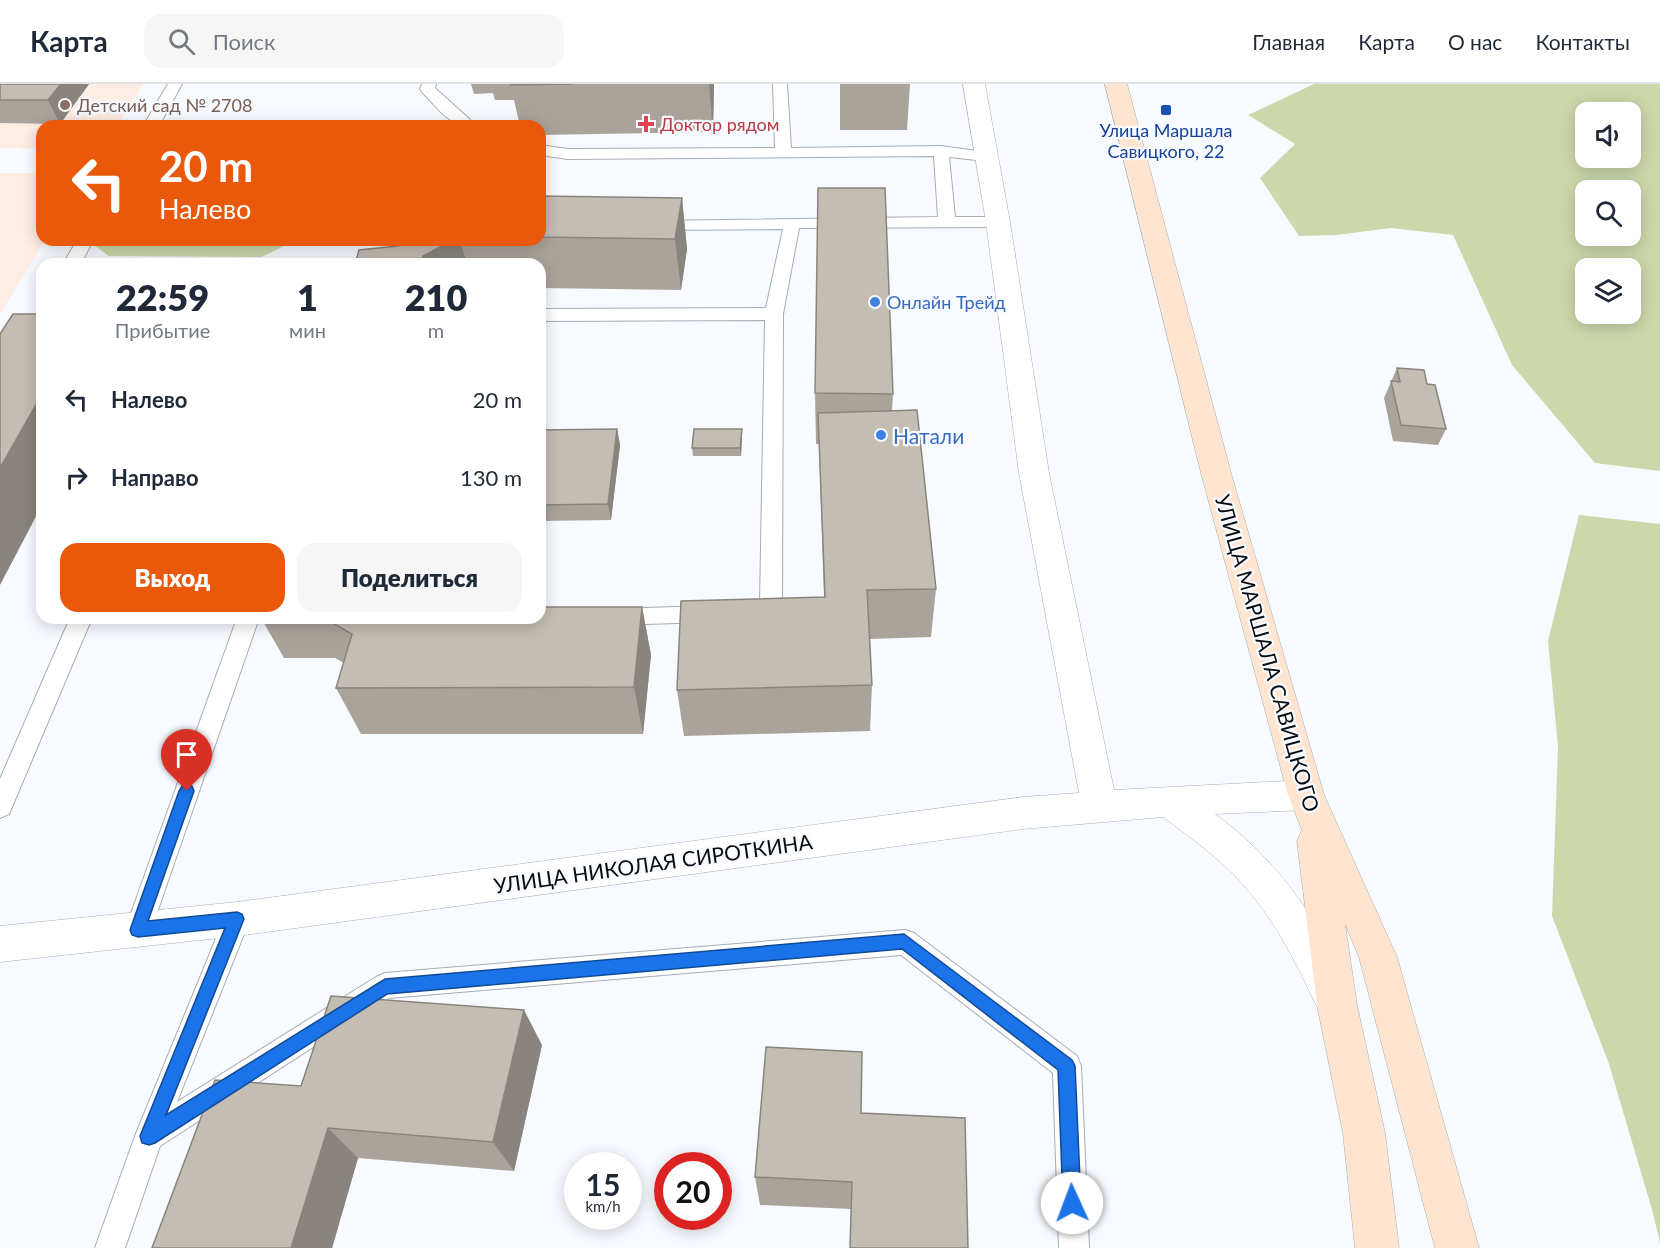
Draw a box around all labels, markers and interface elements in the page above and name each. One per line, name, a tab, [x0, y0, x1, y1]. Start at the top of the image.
search box	[144, 14, 564, 68]
text: Карта	[30, 24, 108, 58]
icon: search	[165, 25, 198, 58]
text: Поиск	[213, 28, 276, 55]
text: Главная	[1252, 29, 1325, 54]
text: Карта	[1358, 29, 1415, 54]
text: О нас	[1448, 29, 1502, 54]
text: Контакты	[1535, 29, 1630, 54]
place label: Детский сад № 2708	[77, 94, 252, 116]
marker: Детский сад № 2708	[58, 98, 72, 112]
map controls	[1575, 102, 1641, 324]
button: sound	[1575, 102, 1641, 168]
marker: Улица Маршала Савицкого, 22	[1159, 103, 1173, 117]
place label: Доктор рядом	[660, 113, 780, 135]
marker: Доктор рядом	[637, 115, 655, 133]
place label: Улица Маршала Савицкого, 22	[1100, 119, 1232, 162]
text: 20 m	[159, 141, 253, 191]
icon: left	[60, 144, 138, 222]
button: search	[1575, 180, 1641, 246]
text: Налево	[159, 192, 251, 225]
button: layers	[1575, 258, 1641, 324]
text: 22:59	[116, 275, 209, 319]
text: 1	[297, 275, 318, 319]
text: 210	[405, 275, 467, 319]
place label: Онлайн Трейд	[887, 291, 1006, 313]
marker: Онлайн Трейд	[868, 295, 882, 309]
text: Прибытие	[115, 318, 210, 342]
text: мин	[289, 318, 326, 342]
text: m	[428, 318, 444, 342]
icon: left	[60, 383, 93, 416]
text: Налево	[111, 386, 187, 413]
text: 20 m	[473, 386, 522, 413]
place label: Натали	[893, 423, 964, 448]
marker: Натали	[874, 428, 888, 442]
icon: right	[60, 461, 93, 494]
text: Направо	[111, 464, 199, 491]
text: 130 m	[460, 464, 522, 491]
street label: УЛИЦА МАРШАЛА САВИЦКОГО	[1211, 491, 1325, 815]
button: Выход	[60, 543, 285, 612]
button: Поделиться	[297, 543, 522, 612]
pin	[161, 729, 212, 791]
icon: arrive	[170, 738, 203, 771]
street label: УЛИЦА НИКОЛАЯ СИРОТКИНА	[492, 828, 815, 898]
speed limit sign: 20	[654, 1152, 732, 1230]
text: 15	[586, 1166, 620, 1202]
position arrow	[1040, 1171, 1104, 1235]
text: km/h	[585, 1197, 621, 1215]

